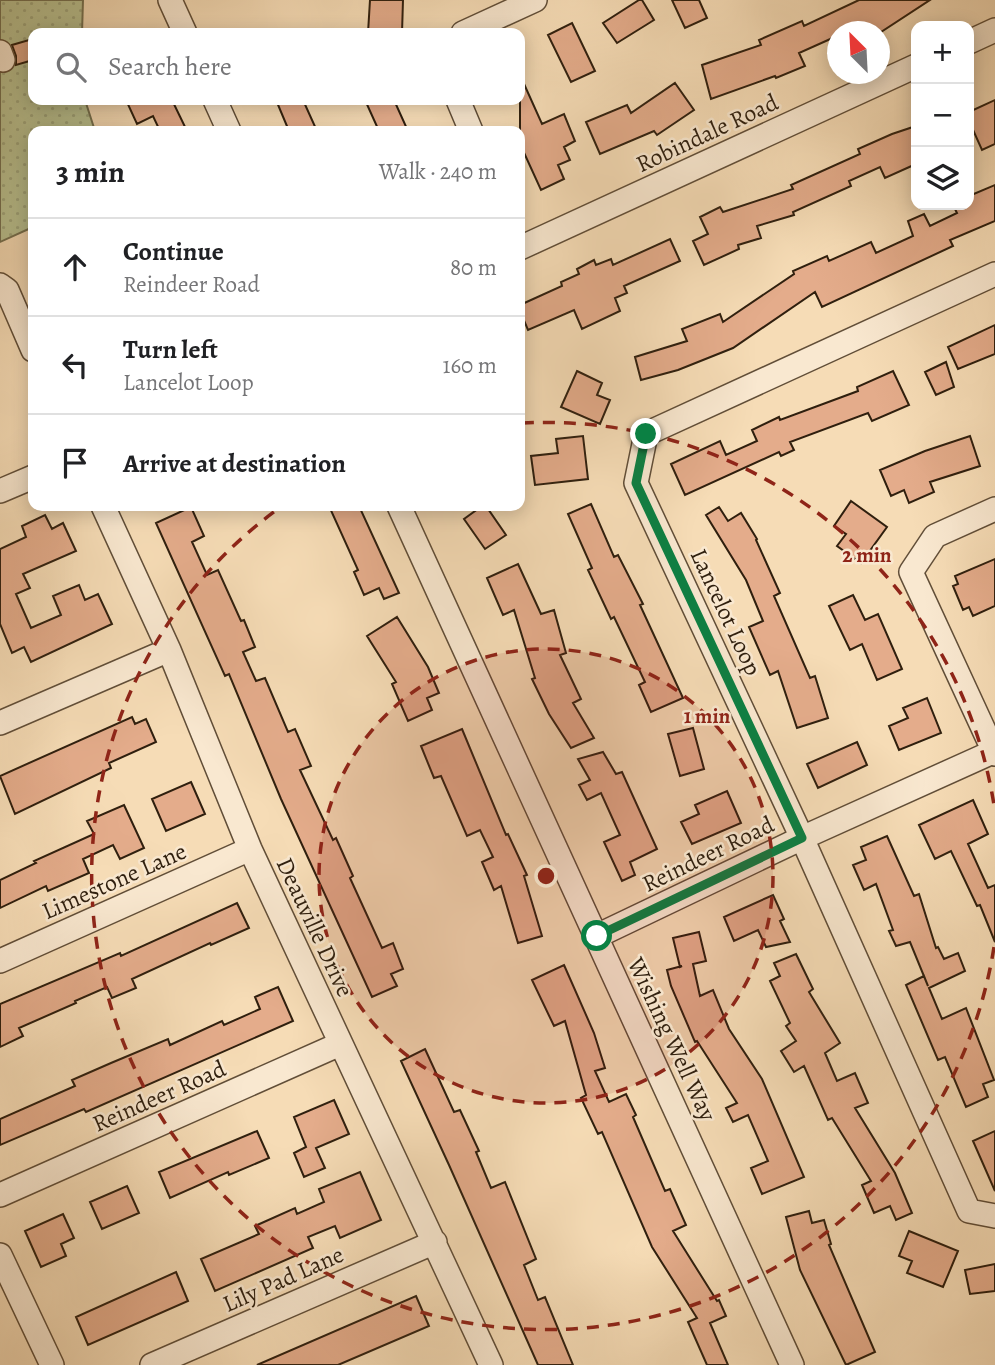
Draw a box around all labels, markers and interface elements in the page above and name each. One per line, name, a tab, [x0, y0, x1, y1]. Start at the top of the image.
north arrow	[827, 21, 890, 84]
map controls	[911, 21, 974, 210]
button: +	[911, 21, 974, 84]
search box	[28, 28, 525, 105]
icon: search	[52, 48, 90, 86]
text: Search here	[108, 49, 232, 84]
button: −	[911, 84, 974, 147]
street label: Robindale Road	[631, 86, 783, 180]
button: layers	[911, 147, 974, 210]
text: 3 min	[56, 152, 125, 192]
text: Walk · 240 m	[379, 156, 497, 187]
text: Continue	[123, 234, 224, 269]
icon: ahead	[56, 248, 94, 286]
text: 80 m	[450, 252, 497, 283]
text: Reindeer Road	[123, 269, 260, 300]
text: Turn left	[123, 332, 218, 367]
icon: left	[56, 346, 94, 384]
text: 160 m	[443, 350, 497, 381]
text: Lancelot Loop	[123, 367, 254, 398]
route end	[630, 418, 661, 449]
icon: arrive	[56, 444, 94, 482]
text: Arrive at destination	[123, 446, 346, 481]
text: 2 min	[842, 541, 892, 569]
street label: Lancelot Loop	[683, 543, 769, 681]
text: 1 min	[684, 702, 731, 730]
street label: Reindeer Road	[637, 808, 779, 900]
street label: Limestone Lane	[37, 835, 191, 927]
street label: Deauville Drive	[269, 852, 361, 1002]
centre of rings	[534, 864, 558, 888]
route start	[581, 920, 612, 951]
street label: Wishing Well Way	[620, 951, 724, 1126]
street label: Reindeer Road	[87, 1052, 231, 1140]
street label: Lily Pad Lane	[218, 1238, 348, 1320]

